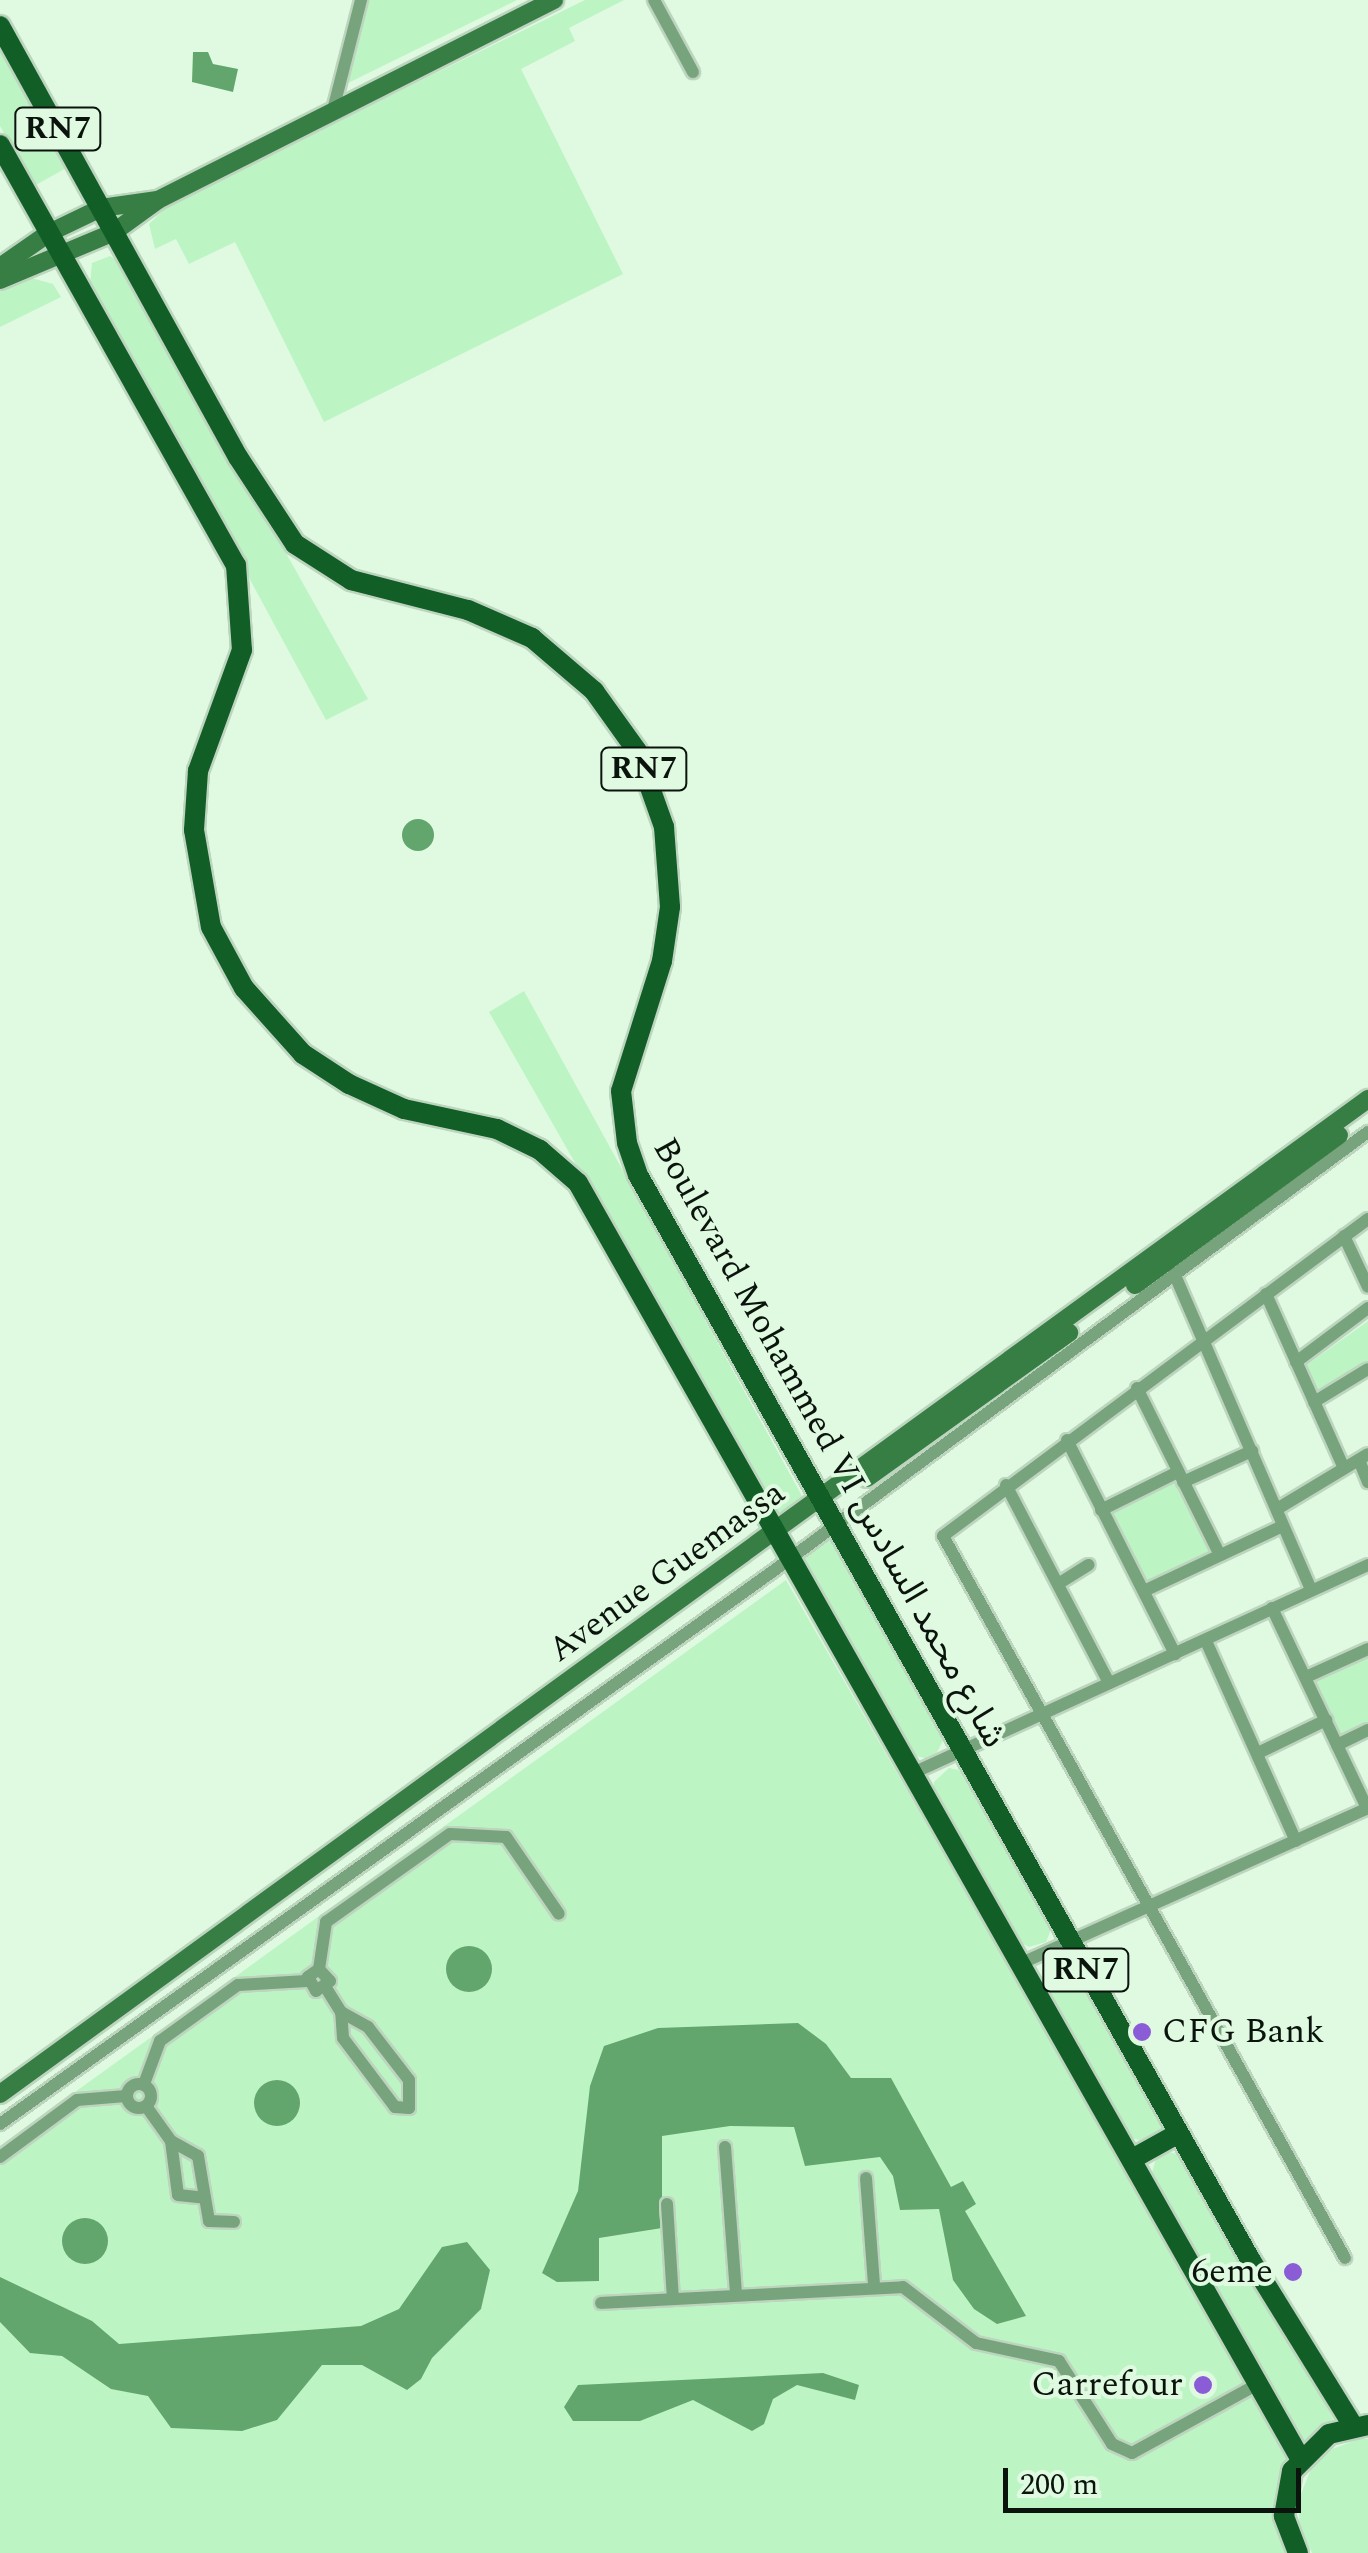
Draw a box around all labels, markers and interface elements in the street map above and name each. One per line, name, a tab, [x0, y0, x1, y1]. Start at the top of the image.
road number: RN7	[13, 102, 103, 156]
road number: RN7	[599, 742, 689, 796]
street label: Boulevard Mohammed VI شارع محمد السادس	[643, 1131, 1015, 1755]
street label: Avenue Guemassa	[541, 1472, 793, 1672]
road number: RN7	[1041, 1943, 1131, 1997]
place label: CFG Bank	[1162, 2011, 1325, 2053]
marker: CFG Bank	[1131, 2021, 1153, 2043]
place label: 6eme	[1192, 2251, 1273, 2293]
marker: 6eme	[1282, 2261, 1304, 2283]
place label: Carrefour	[1031, 2364, 1183, 2406]
marker: Carrefour	[1192, 2374, 1214, 2396]
scale bar	[1008, 2448, 1306, 2510]
text: 200 m	[1020, 2462, 1098, 2508]

